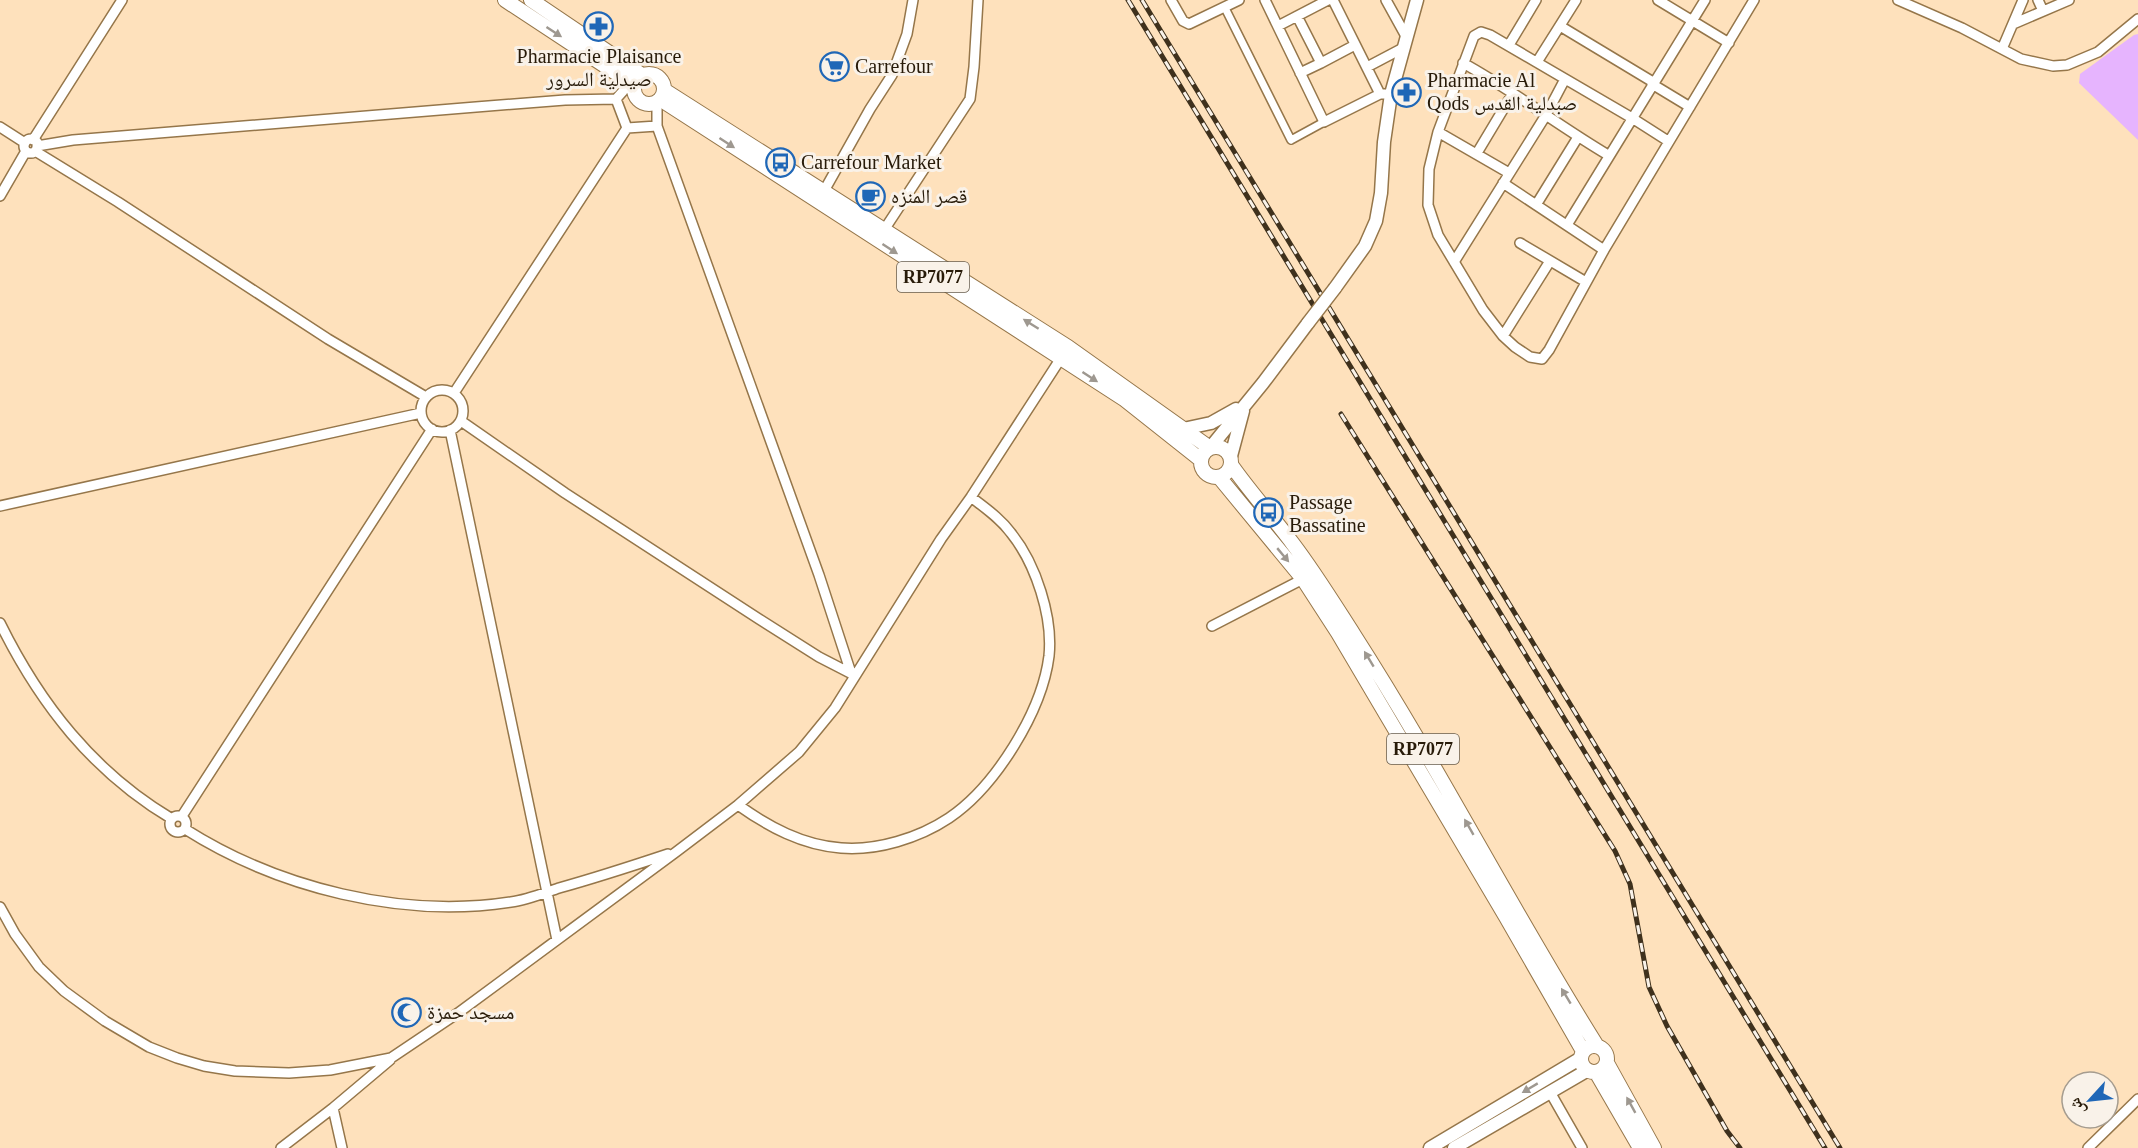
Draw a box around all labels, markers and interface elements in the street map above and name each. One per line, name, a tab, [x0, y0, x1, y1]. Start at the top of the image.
pharmacy icon: Pharmacie Plaisance صيدلية السرور	[583, 10, 615, 42]
one-way arrow	[545, 26, 561, 38]
place label: Pharmacie Plaisance صيدلية السرور	[517, 45, 682, 90]
supermarket icon: Carrefour	[818, 50, 850, 82]
place label: Carrefour	[855, 55, 933, 77]
place label: Pharmacie Al Qods صبدلية القدس	[1427, 69, 1577, 115]
pharmacy icon: Pharmacie Al Qods صبدلية القدس	[1390, 76, 1422, 108]
one-way arrow	[719, 137, 735, 148]
bus stop icon: Carrefour Market	[764, 146, 796, 178]
place label: Carrefour Market	[801, 151, 942, 173]
cafe icon: قصر المنزه	[854, 180, 886, 212]
place label: قصر المنزه	[891, 185, 967, 207]
one-way arrow	[882, 243, 898, 254]
road number: RP7077	[897, 262, 969, 292]
one-way arrow	[1023, 318, 1039, 329]
one-way arrow	[1082, 371, 1098, 382]
place label: Passage Bassatine	[1289, 491, 1366, 536]
bus stop icon: Passage Bassatine	[1252, 497, 1284, 529]
one-way arrow	[1277, 547, 1290, 563]
one-way arrow	[1363, 651, 1374, 667]
road number: RP7077	[1387, 734, 1459, 764]
one-way arrow	[1463, 819, 1474, 835]
one-way arrow	[1560, 988, 1571, 1004]
mosque icon: مسجد حمزة	[390, 996, 422, 1028]
place label: مسجد حمزة	[427, 1001, 514, 1023]
north arrow	[2060, 1070, 2120, 1130]
one-way arrow	[1521, 1083, 1538, 1093]
text: ش	[2066, 1095, 2089, 1118]
one-way arrow	[1626, 1097, 1636, 1114]

